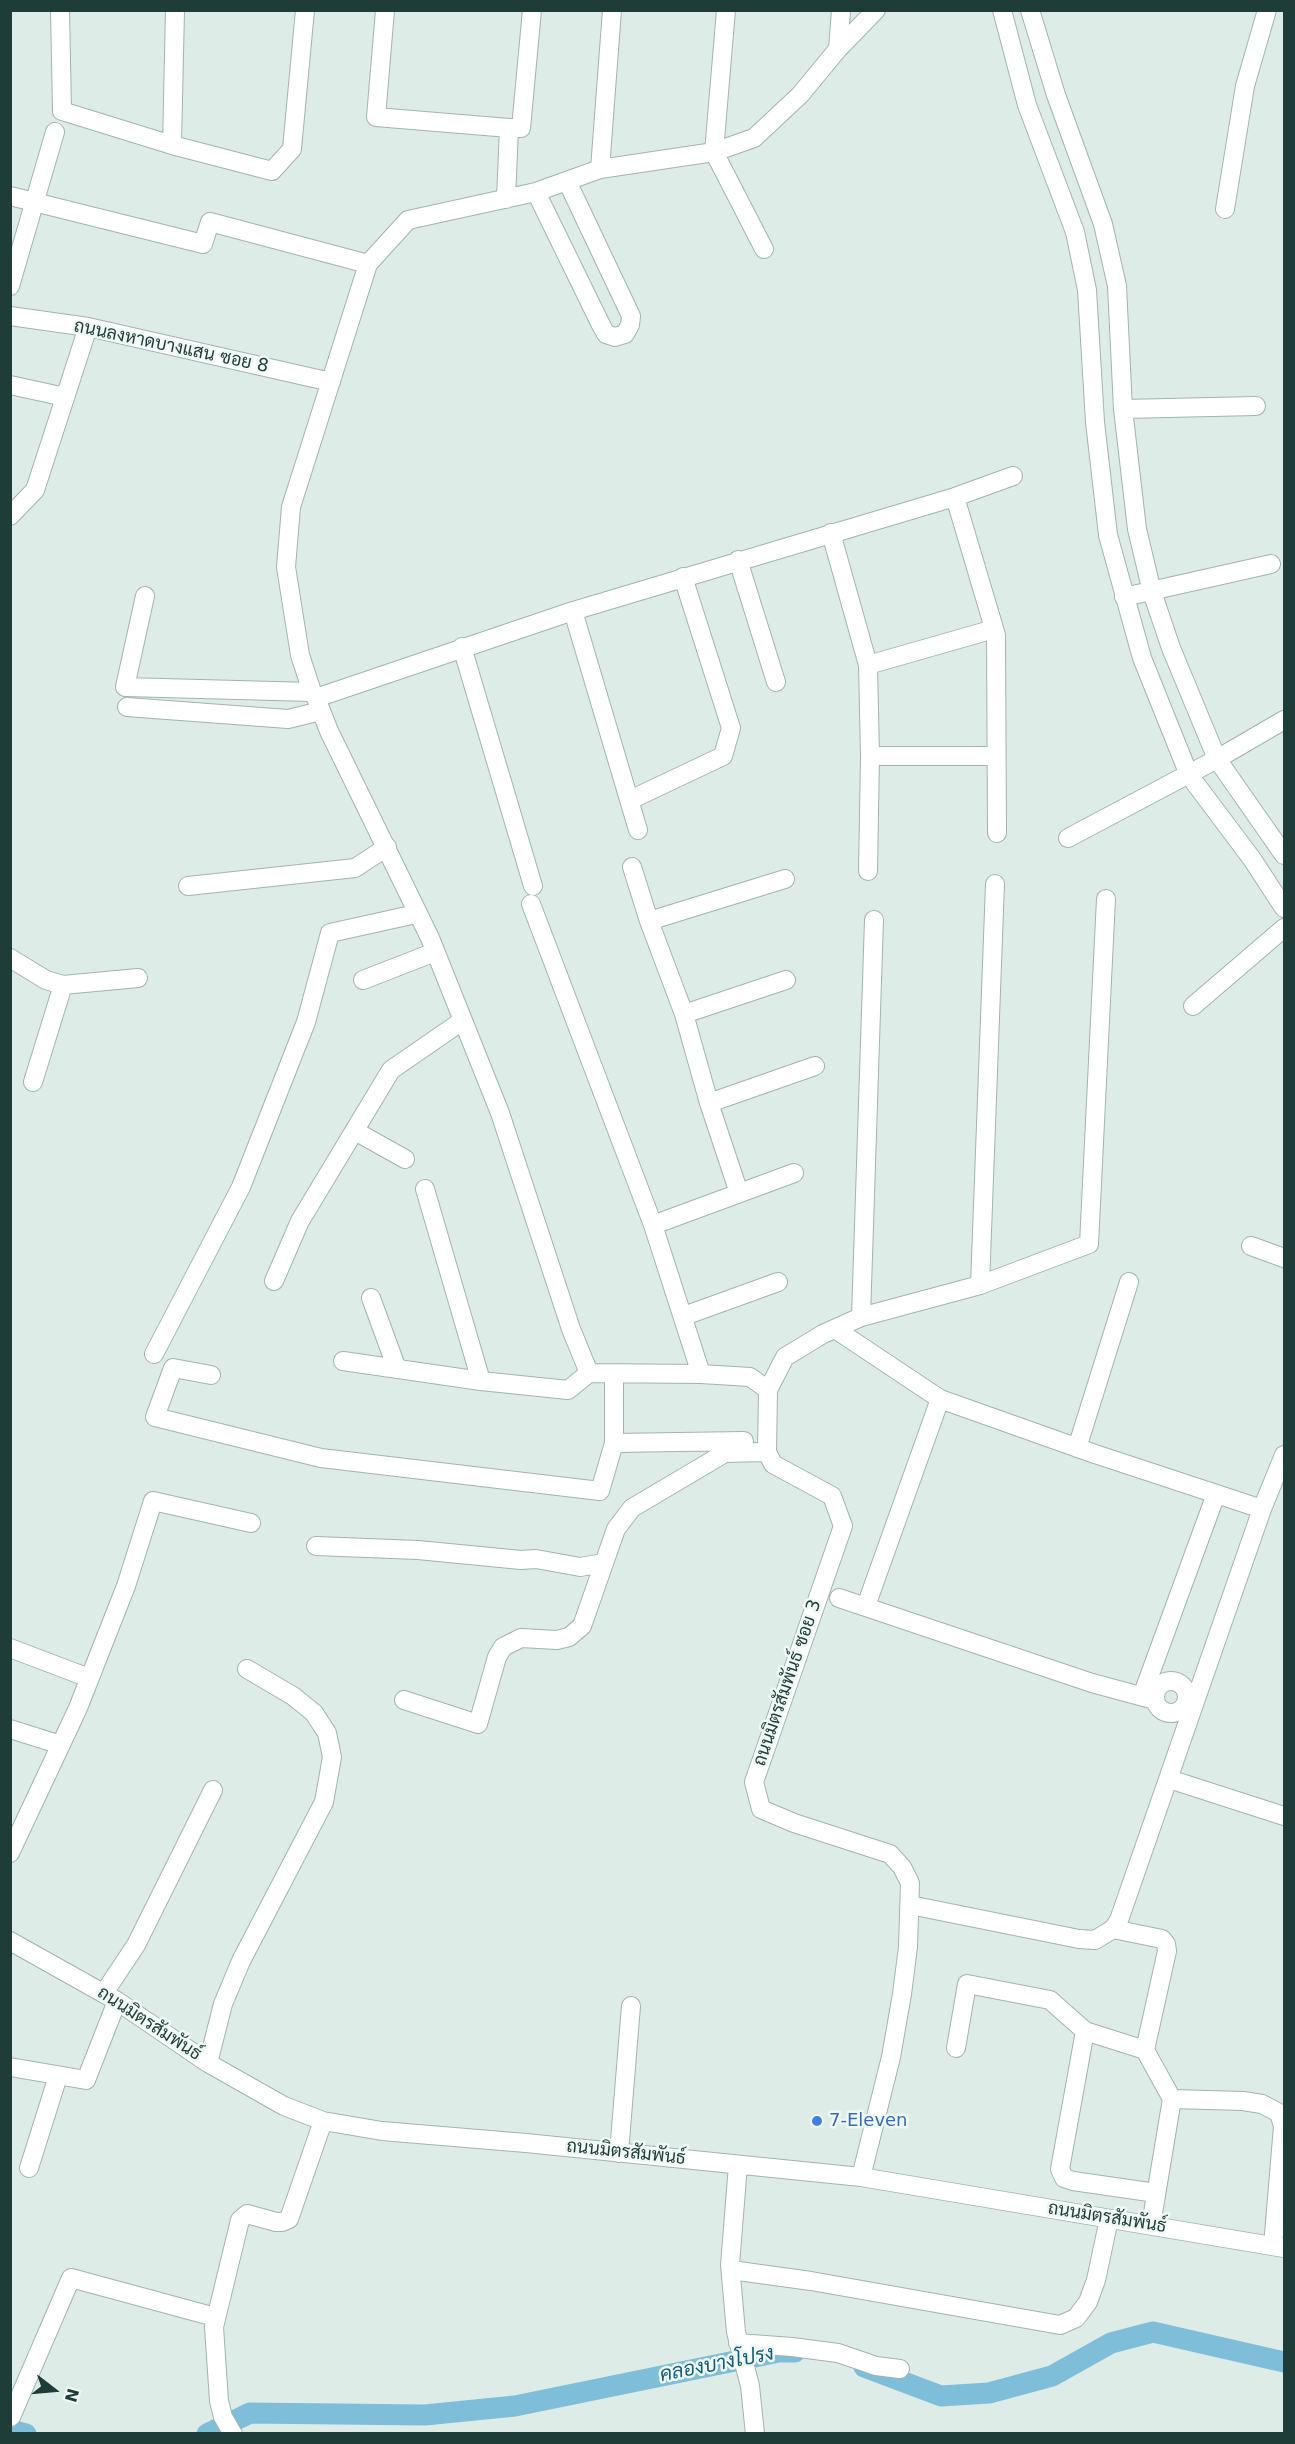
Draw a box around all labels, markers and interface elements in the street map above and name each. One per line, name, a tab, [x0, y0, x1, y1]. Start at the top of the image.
street label: ถนนลงหาดบางแสน ซอย 8	[72, 316, 270, 378]
street label: ถนนมิตรสัมพันธ์ ซอย 3	[749, 1597, 827, 1769]
street label: ถนนมิตรสัมพันธ์	[93, 1982, 205, 2066]
place label: 7-Eleven	[829, 2110, 908, 2132]
marker: 7-Eleven	[810, 2114, 824, 2128]
street label: ถนนมิตรสัมพันธ์	[565, 2136, 687, 2170]
street label: ถนนมิตรสัมพันธ์	[1046, 2198, 1168, 2238]
water label: คลองบางโปรง	[658, 2342, 776, 2388]
north arrow	[24, 2360, 84, 2420]
text: N	[61, 2386, 83, 2404]

